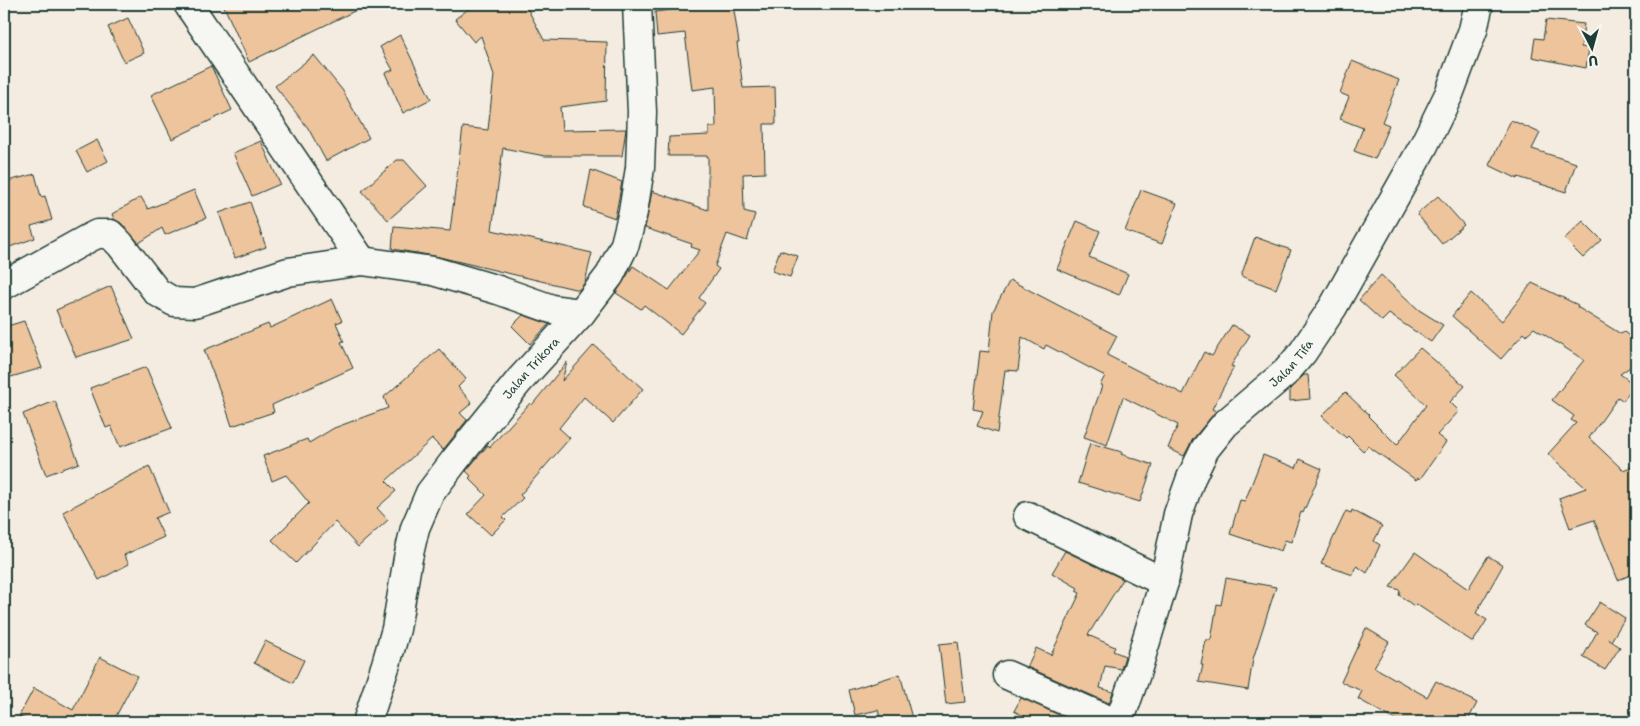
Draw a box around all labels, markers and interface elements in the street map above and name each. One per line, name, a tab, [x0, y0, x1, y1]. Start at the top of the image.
north arrow	[1568, 22, 1618, 72]
text: U	[1588, 51, 1599, 70]
street label: Jalan Trikora	[499, 334, 563, 403]
street label: Jalan Tifa	[1266, 336, 1317, 391]

